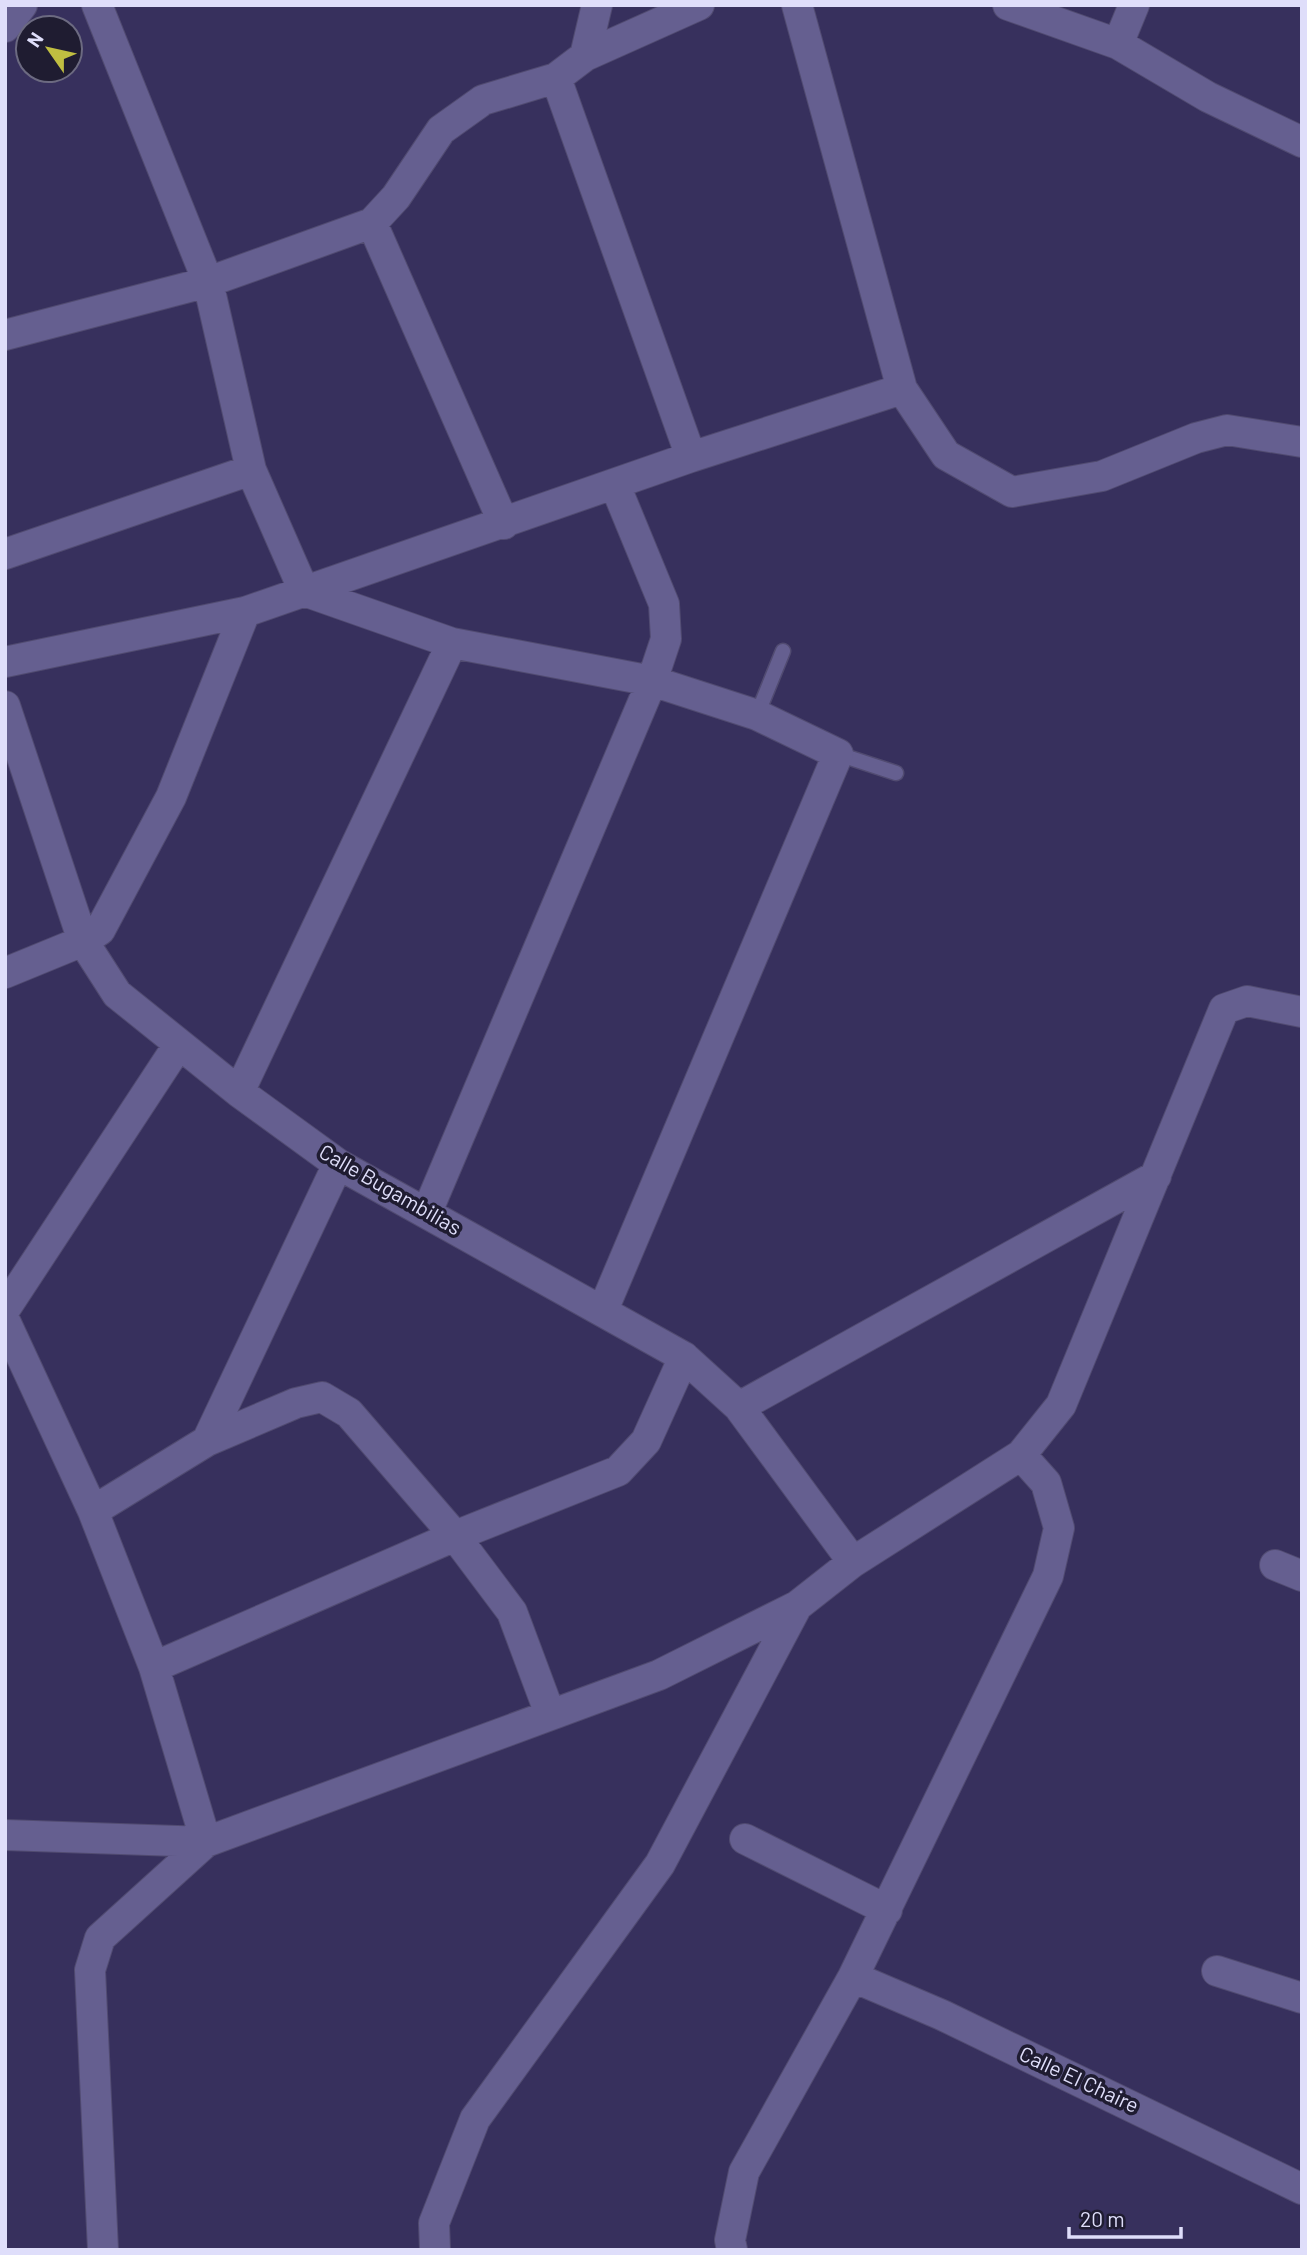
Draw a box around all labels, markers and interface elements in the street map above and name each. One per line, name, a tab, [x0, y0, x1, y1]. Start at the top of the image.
north arrow	[14, 14, 84, 84]
text: N	[21, 28, 48, 51]
street label: Calle Bugambilias	[315, 1138, 466, 1239]
street label: Calle El Chaire	[1016, 2040, 1143, 2117]
scale bar	[1069, 2196, 1181, 2240]
text: 20 m	[1080, 2206, 1125, 2231]

